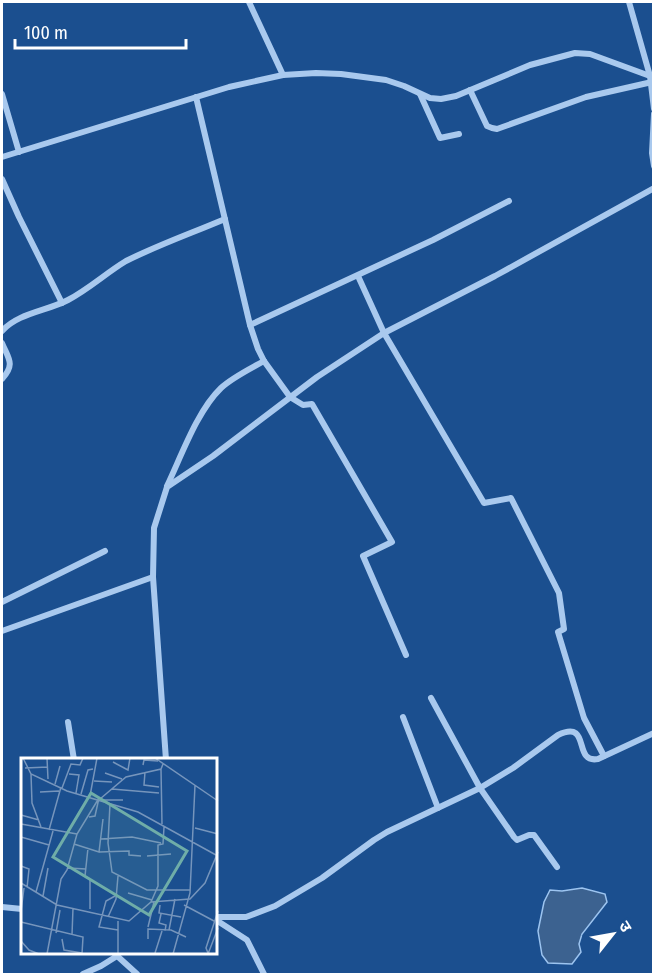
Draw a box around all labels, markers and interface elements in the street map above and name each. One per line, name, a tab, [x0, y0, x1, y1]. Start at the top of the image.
scale bar	[15, 12, 186, 50]
text: 100 m	[24, 22, 68, 44]
inset map	[21, 758, 218, 955]
north arrow	[583, 904, 643, 964]
text: उ	[615, 918, 636, 936]

